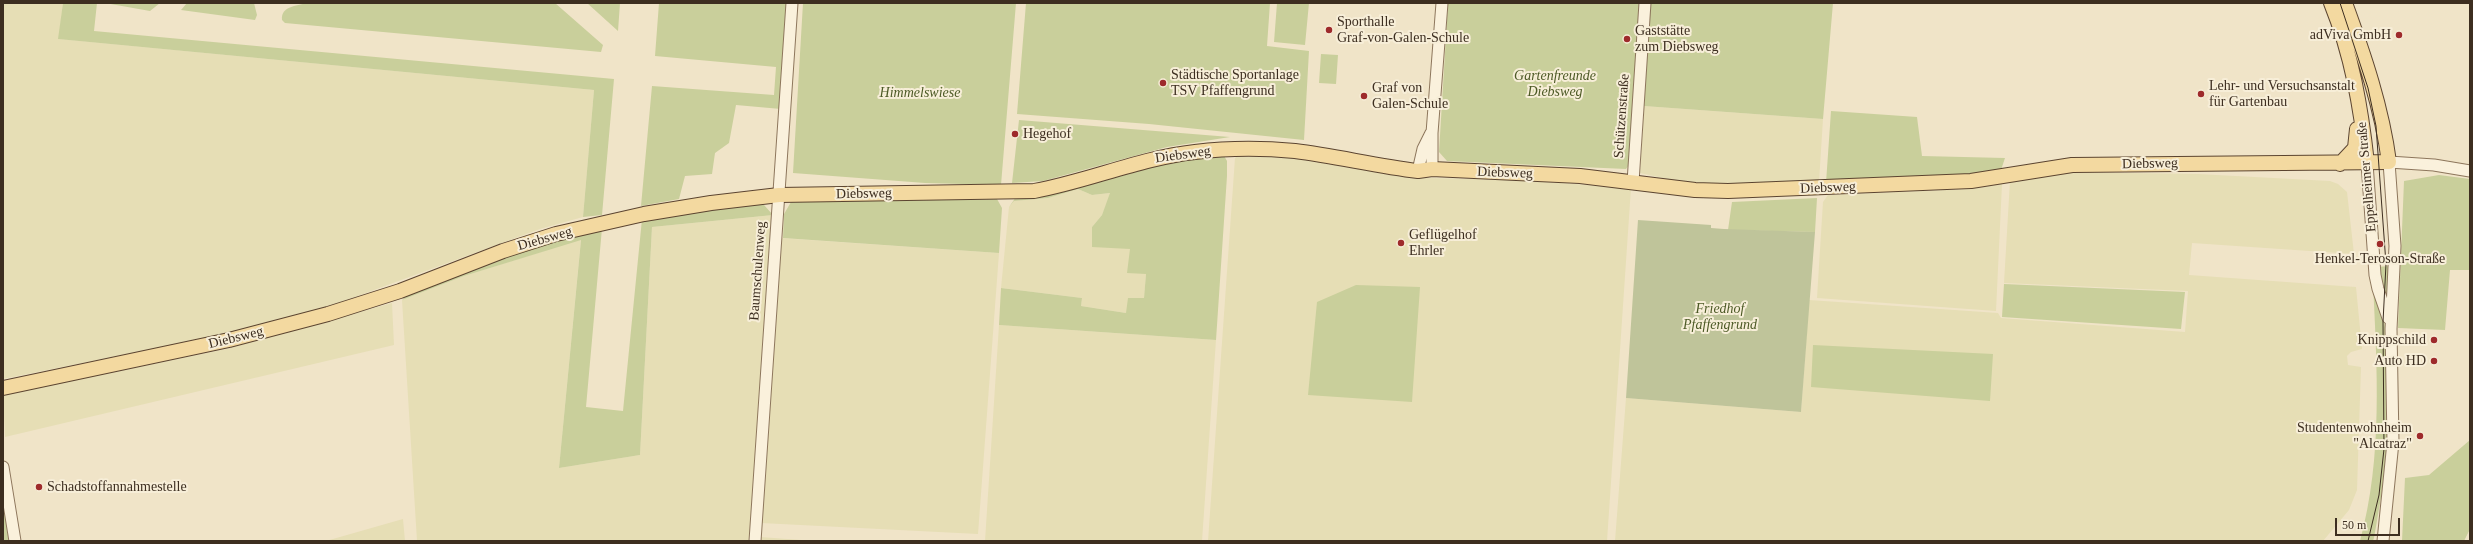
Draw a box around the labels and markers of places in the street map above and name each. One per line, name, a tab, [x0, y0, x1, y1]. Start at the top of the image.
place label: Sporthalle Graf-von-Galen-Schule	[1337, 14, 1469, 46]
place label: Gaststätte zum Diebsweg	[1635, 23, 1719, 56]
marker: Sporthalle Graf-von-Galen-Schule	[1324, 25, 1334, 35]
place label: adViva GmbH	[2310, 27, 2391, 43]
marker: adViva GmbH	[2394, 30, 2404, 40]
marker: Gaststätte zum Diebsweg	[1622, 34, 1632, 44]
place label: Städtische Sportanlage TSV Pfaffengrund	[1171, 67, 1299, 100]
marker: Städtische Sportanlage TSV Pfaffengrund	[1158, 78, 1168, 88]
place label: Lehr- und Versuchsanstalt für Gartenbau	[2209, 78, 2355, 110]
place label: Graf von Galen-Schule	[1372, 80, 1448, 112]
marker: Lehr- und Versuchsanstalt für Gartenbau	[2196, 89, 2206, 99]
marker: Graf von Galen-Schule	[1359, 91, 1369, 101]
place label: Hegehof	[1023, 126, 1071, 142]
marker: Hegehof	[1010, 129, 1020, 139]
place label: Geflügelhof Ehrler	[1409, 227, 1477, 260]
marker: Geflügelhof Ehrler	[1396, 238, 1406, 248]
marker: Henkel-Teroson-Straße	[2375, 239, 2385, 249]
place label: Henkel-Teroson-Straße	[2315, 251, 2445, 267]
place label: Knippschild	[2358, 332, 2426, 348]
marker: Knippschild	[2429, 335, 2439, 345]
place label: Auto HD	[2374, 353, 2426, 369]
marker: Auto HD	[2429, 356, 2439, 366]
place label: Studentenwohnheim "Alcatraz"	[2297, 420, 2412, 452]
marker: Studentenwohnheim "Alcatraz"	[2415, 431, 2425, 441]
place label: Schadstoffannahmestelle	[47, 479, 187, 495]
marker: Schadstoffannahmestelle	[34, 482, 44, 492]

